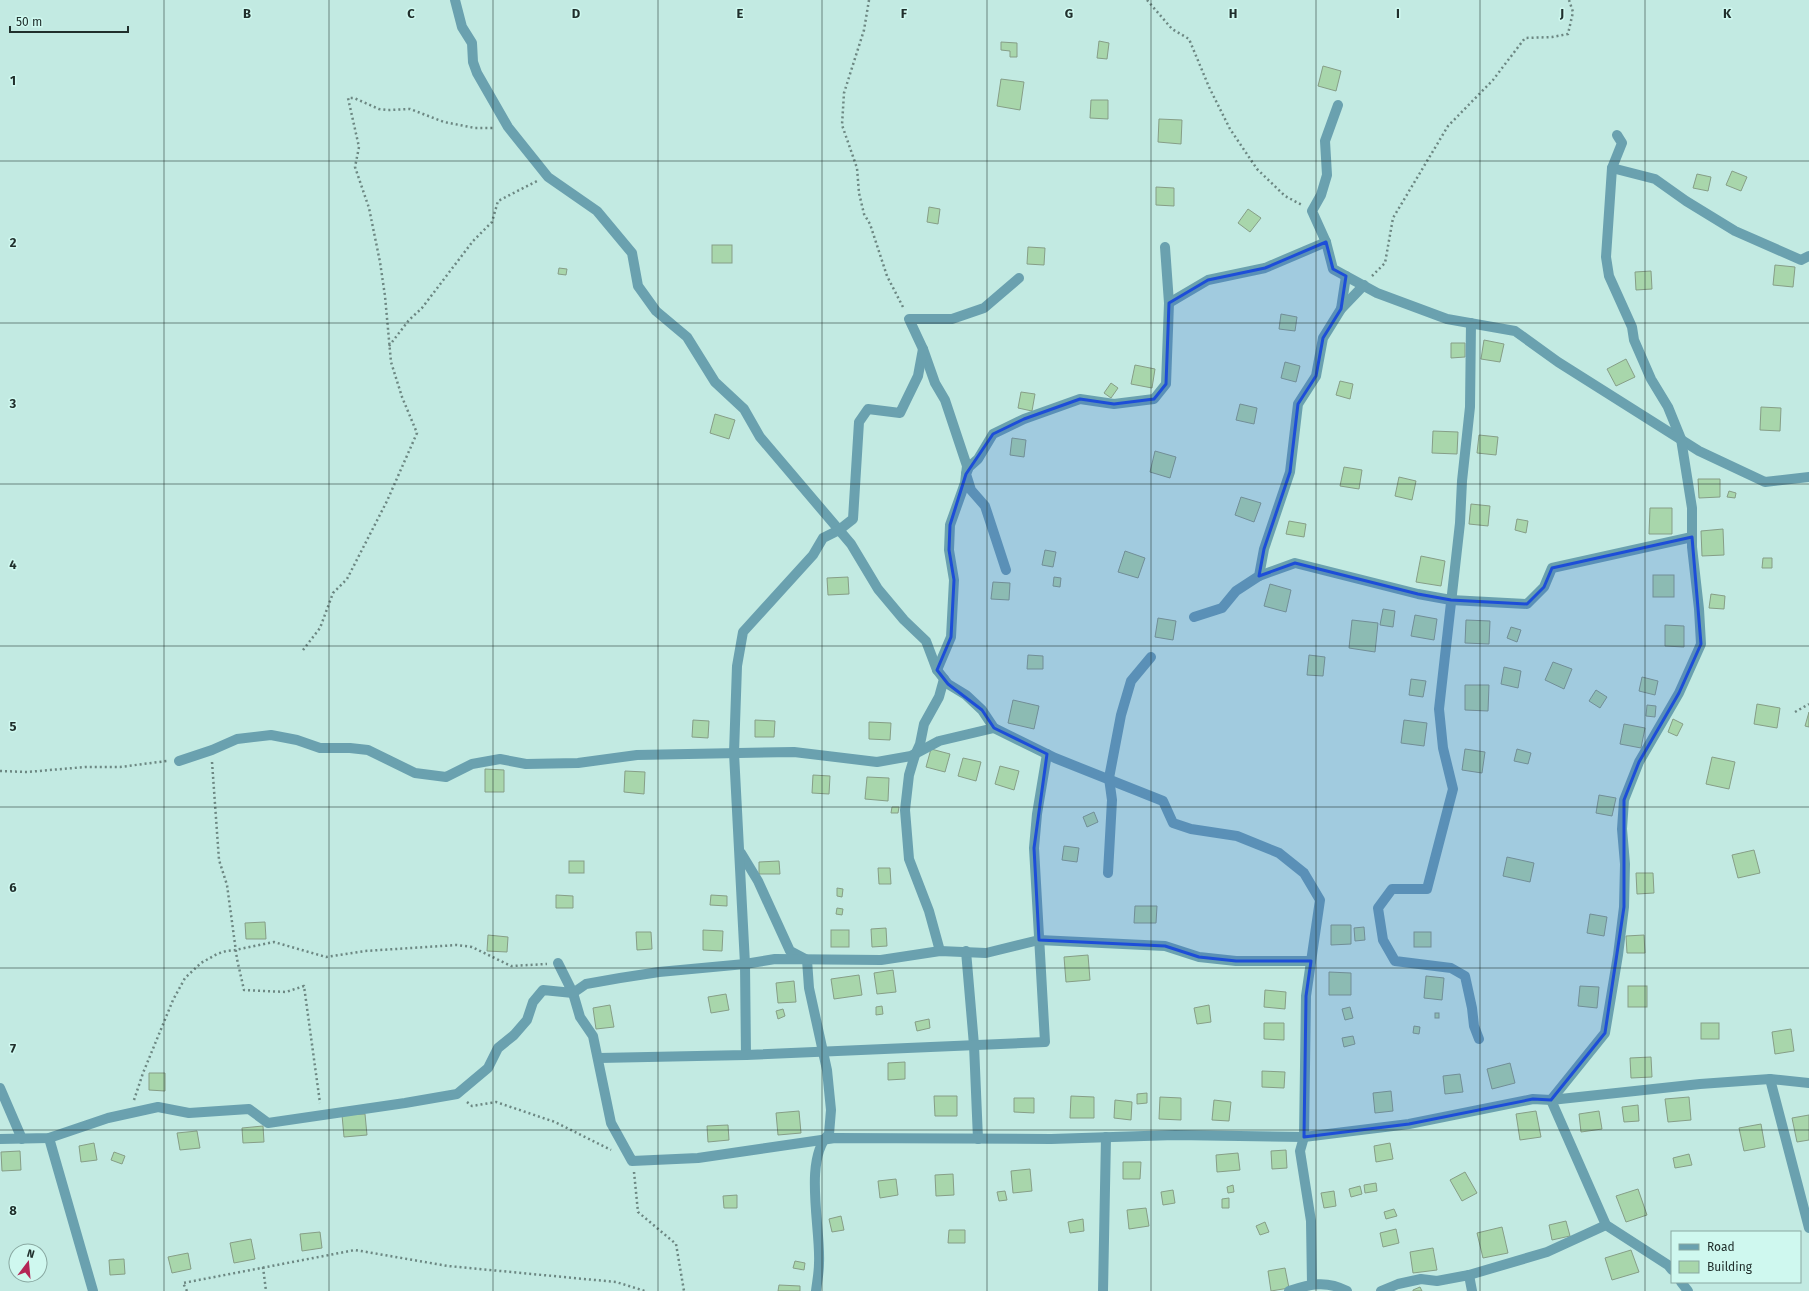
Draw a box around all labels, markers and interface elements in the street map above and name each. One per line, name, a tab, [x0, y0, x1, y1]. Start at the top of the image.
text: B	[243, 6, 251, 21]
text: C	[407, 6, 415, 21]
text: D	[572, 6, 581, 21]
text: E	[737, 6, 744, 21]
text: F	[901, 6, 908, 21]
text: G	[1065, 6, 1073, 21]
text: H	[1229, 6, 1237, 21]
text: I	[1396, 6, 1400, 21]
text: J	[1559, 6, 1564, 21]
text: K	[1723, 6, 1732, 21]
scale bar	[10, 8, 128, 34]
text: 50 m	[16, 15, 42, 29]
text: 1	[10, 73, 16, 88]
text: 2	[10, 235, 17, 250]
text: 3	[9, 396, 17, 411]
text: 4	[9, 557, 17, 572]
text: 5	[10, 719, 17, 734]
text: 6	[9, 880, 17, 895]
text: 7	[10, 1041, 16, 1056]
text: 8	[9, 1203, 17, 1218]
legend	[1671, 1231, 1801, 1283]
text: Road	[1707, 1240, 1735, 1254]
north arrow	[8, 1243, 48, 1283]
text: N	[25, 1247, 36, 1261]
text: Building	[1707, 1260, 1753, 1274]

